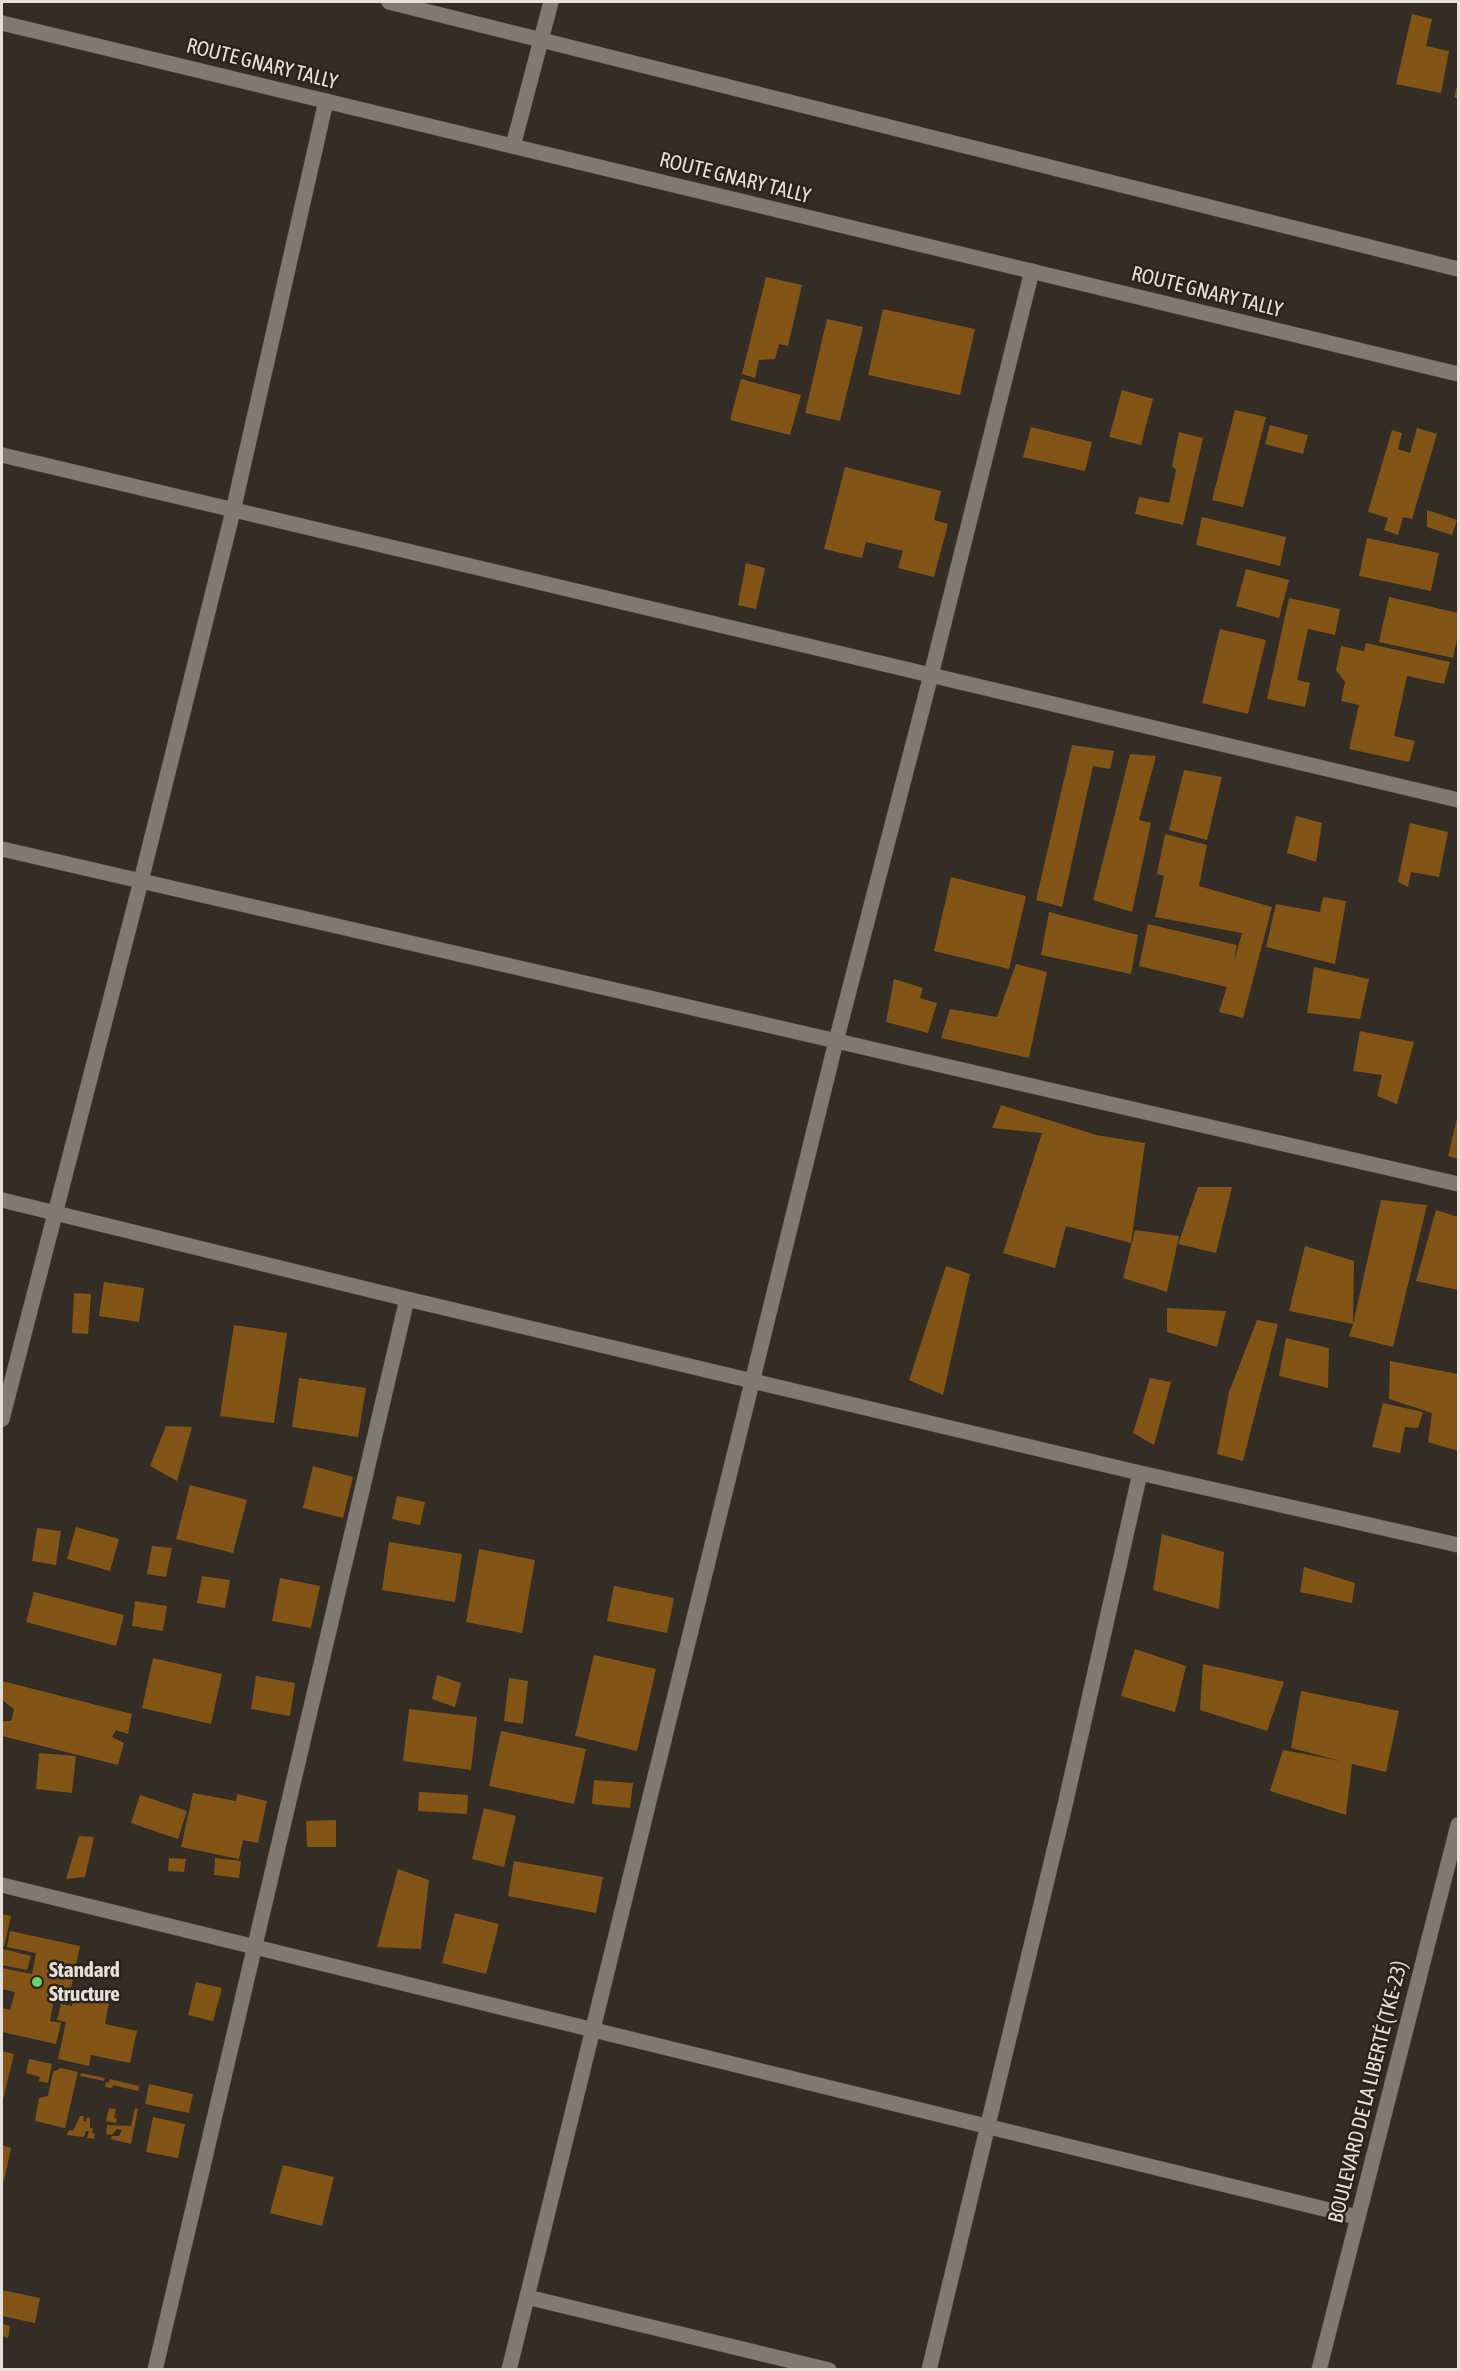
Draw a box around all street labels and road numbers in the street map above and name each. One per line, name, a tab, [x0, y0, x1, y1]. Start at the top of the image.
street label: ROUTE GNARY TALLY	[184, 33, 340, 95]
street label: ROUTE GNARY TALLY	[657, 147, 813, 209]
street label: ROUTE GNARY TALLY	[1129, 261, 1285, 323]
street label: BOULEVARD DE LA LIBERTÉ (TKE-23)	[1323, 1958, 1413, 2226]

